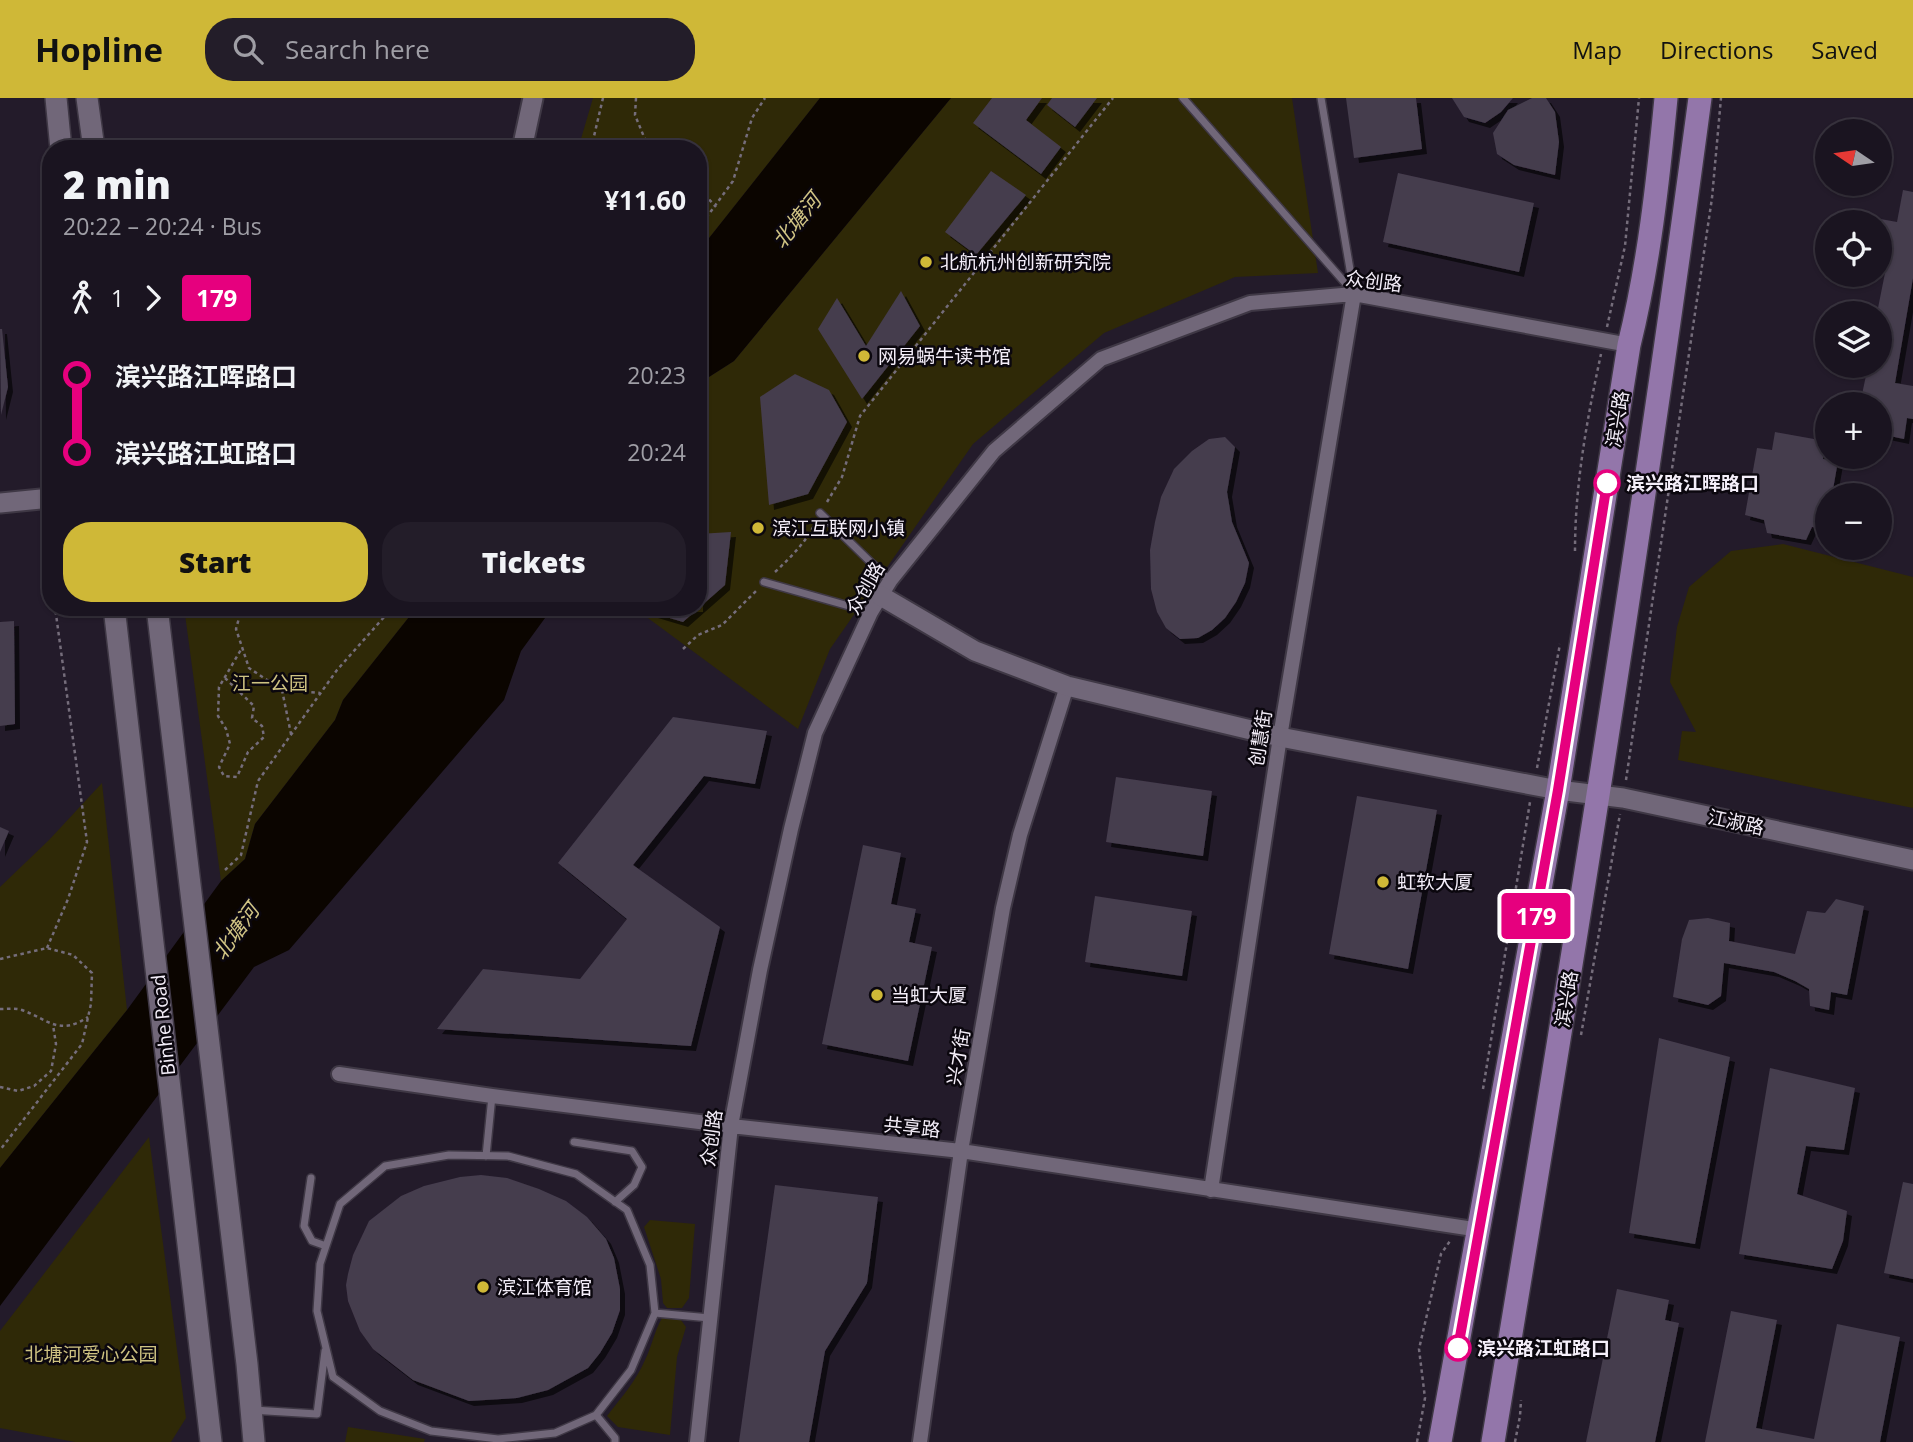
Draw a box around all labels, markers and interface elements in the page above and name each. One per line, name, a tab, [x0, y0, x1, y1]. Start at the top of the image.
search box	[205, 18, 695, 81]
text: Hopline	[35, 27, 163, 72]
icon: search	[229, 30, 267, 68]
text: Search here	[285, 31, 430, 67]
text: Map	[1572, 33, 1622, 66]
text: Directions	[1660, 33, 1773, 66]
text: Saved	[1811, 33, 1878, 66]
north arrow	[1815, 119, 1892, 196]
map controls	[1815, 119, 1892, 560]
text: 2 min	[63, 158, 171, 210]
text: ¥11.60	[604, 182, 686, 218]
water label: 北塘河	[766, 184, 829, 254]
text: 20:22 – 20:24 · Bus	[63, 210, 262, 242]
button: locate	[1815, 210, 1892, 287]
place label: 北航杭州创新研究院	[940, 249, 1111, 275]
marker: 北航杭州创新研究院	[918, 254, 934, 270]
street label: 众创路	[1344, 265, 1404, 297]
icon: walk	[63, 279, 101, 317]
icon: forward	[134, 279, 172, 317]
text: 179	[196, 281, 237, 314]
text: 1	[111, 282, 124, 314]
button: layers	[1815, 301, 1892, 378]
place label: 网易蜗牛读书馆	[878, 343, 1011, 369]
marker: 网易蜗牛读书馆	[856, 348, 872, 364]
text: 滨兴路江晖路口	[115, 358, 297, 394]
text: 20:23	[627, 359, 686, 391]
street label: 滨兴路	[1600, 389, 1634, 449]
button: +	[1815, 392, 1892, 469]
text: 滨兴路江虹路口	[115, 435, 297, 471]
text: 20:24	[627, 436, 686, 468]
marker: 滨兴路江晖路口	[1594, 470, 1620, 496]
place label: 滨兴路江晖路口	[1626, 470, 1759, 496]
button: −	[1815, 483, 1892, 560]
place label: 滨江互联网小镇	[772, 515, 905, 541]
marker: 滨江互联网小镇	[750, 520, 766, 536]
button: Start	[63, 522, 368, 602]
button: Tickets	[382, 522, 686, 602]
street label: 众创路	[839, 557, 891, 619]
park label: 江一公园	[232, 670, 308, 696]
street label: 创慧街	[1243, 708, 1277, 768]
street label: 江淑路	[1705, 803, 1767, 841]
place label: 虹软大厦	[1397, 869, 1473, 895]
marker: 虹软大厦	[1375, 874, 1391, 890]
line badge: 179	[1496, 893, 1576, 939]
water label: 北塘河	[205, 894, 267, 965]
text: 179	[1515, 899, 1557, 932]
street label: 滨兴路	[1549, 969, 1583, 1029]
street label: Binhe Road	[145, 973, 181, 1077]
place label: 当虹大厦	[891, 982, 967, 1008]
marker: 当虹大厦	[869, 987, 885, 1003]
street label: 兴才街	[940, 1027, 976, 1087]
street label: 众创路	[694, 1108, 728, 1168]
street label: 共享路	[882, 1111, 942, 1143]
place label: 滨江体育馆	[497, 1274, 592, 1300]
marker: 滨江体育馆	[475, 1279, 491, 1295]
marker: 滨兴路江虹路口	[1445, 1335, 1471, 1361]
place label: 滨兴路江虹路口	[1477, 1335, 1610, 1361]
park label: 北塘河爱心公园	[24, 1341, 158, 1367]

